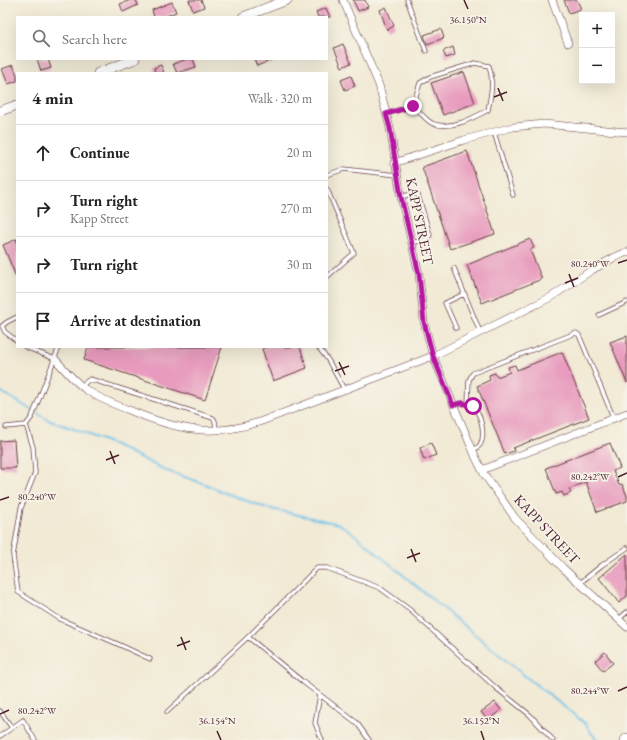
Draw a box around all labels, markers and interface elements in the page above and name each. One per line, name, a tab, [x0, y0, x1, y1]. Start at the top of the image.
map controls	[579, 12, 615, 84]
button: +	[579, 12, 615, 48]
text: 36.150°N	[449, 13, 487, 26]
search box	[16, 16, 328, 60]
icon: search	[30, 27, 52, 49]
text: Search here	[62, 29, 127, 48]
button: −	[579, 48, 615, 84]
text: 4 min	[32, 87, 73, 109]
text: Walk · 320 m	[248, 90, 312, 107]
route end	[404, 97, 422, 115]
icon: ahead	[32, 142, 54, 164]
text: Continue	[70, 143, 130, 162]
text: 20 m	[287, 144, 312, 161]
street label: KAPP STREET	[402, 176, 438, 267]
text: Turn right	[70, 191, 138, 210]
icon: right	[32, 198, 54, 220]
text: 270 m	[281, 200, 312, 217]
text: Kapp Street	[70, 210, 129, 227]
icon: right	[32, 254, 54, 276]
text: Turn right	[70, 255, 138, 274]
text: 30 m	[287, 256, 312, 273]
text: 80.240°W	[571, 257, 610, 270]
icon: arrive	[32, 310, 54, 332]
text: Arrive at destination	[70, 311, 201, 330]
route start	[464, 397, 482, 415]
text: 80.242°W	[571, 470, 610, 483]
text: 80.240°W	[18, 490, 57, 503]
street label: KAPP STREET	[510, 490, 584, 568]
text: 80.244°W	[571, 684, 610, 697]
text: 80.242°W	[18, 704, 57, 717]
text: 36.154°N	[198, 714, 236, 727]
text: 36.152°N	[462, 714, 500, 727]

